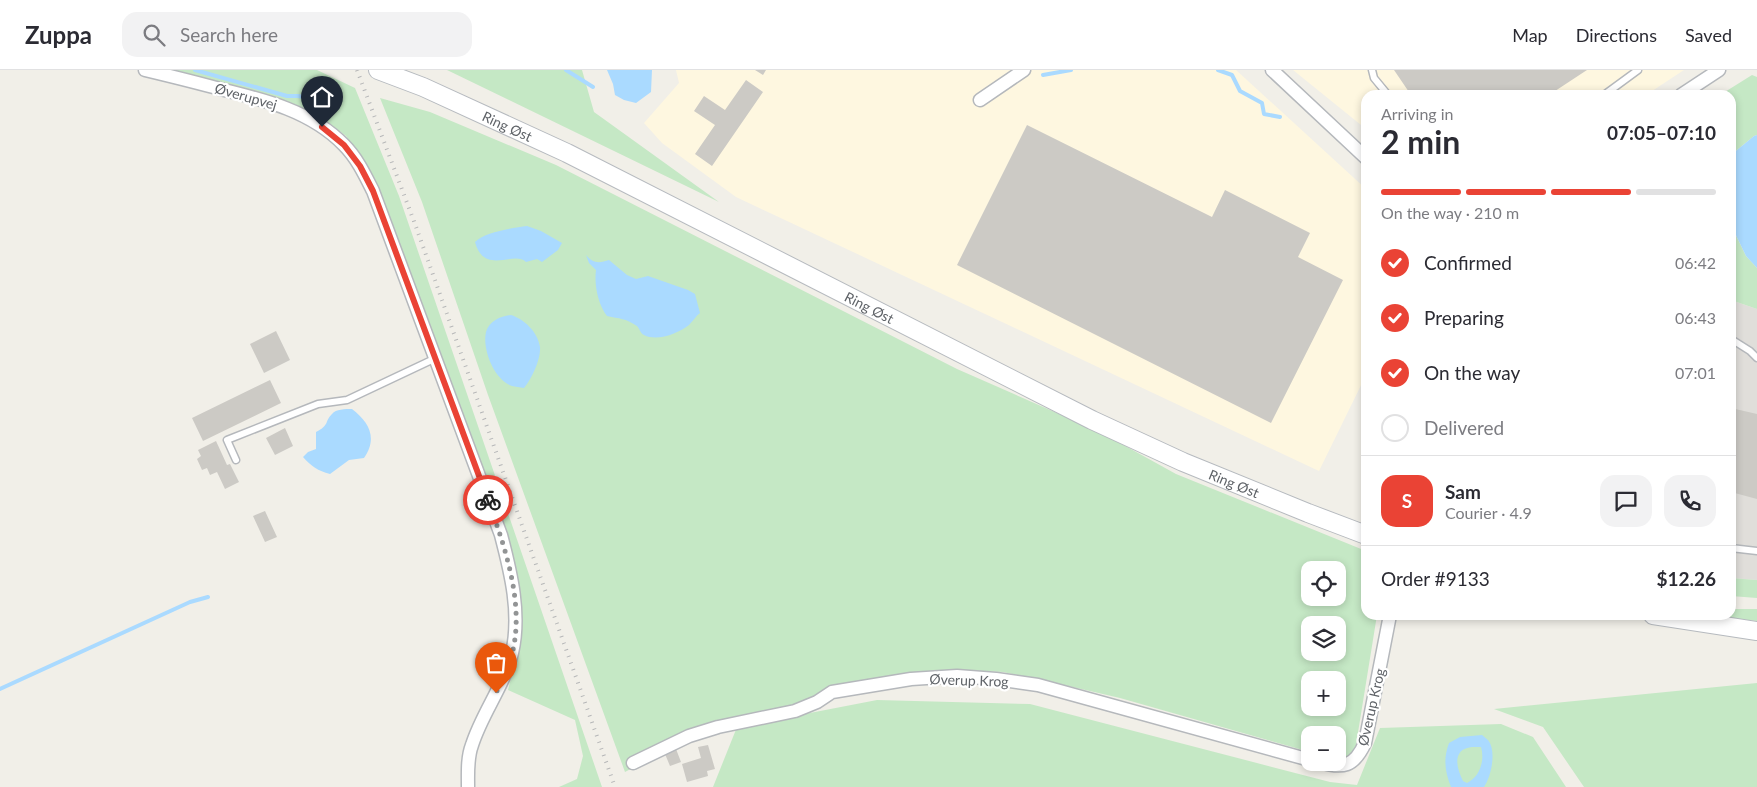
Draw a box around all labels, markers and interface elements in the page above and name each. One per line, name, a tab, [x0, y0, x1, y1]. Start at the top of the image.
search box	[122, 12, 472, 57]
text: Zuppa	[25, 20, 92, 49]
icon: search	[140, 21, 168, 49]
text: Search here	[180, 23, 278, 46]
text: Map	[1512, 24, 1548, 46]
text: Directions	[1576, 24, 1657, 46]
text: Saved	[1685, 24, 1732, 46]
pin	[301, 76, 343, 127]
street label: Øverupvej	[213, 79, 279, 113]
icon: home	[308, 83, 336, 111]
text: Arriving in	[1381, 104, 1454, 123]
street label: Ring Øst	[480, 107, 535, 144]
text: 07:05–07:10	[1607, 121, 1716, 144]
text: 2 min	[1381, 122, 1460, 161]
text: On the way · 210 m	[1381, 203, 1519, 222]
icon: check	[1381, 249, 1409, 277]
text: Confirmed	[1424, 251, 1512, 274]
text: 06:42	[1675, 253, 1716, 272]
street label: Ring Øst	[842, 287, 897, 326]
icon: check	[1381, 304, 1409, 332]
text: Preparing	[1424, 306, 1504, 329]
text: 06:43	[1675, 308, 1716, 327]
icon: check	[1381, 359, 1409, 387]
text: On the way	[1424, 361, 1520, 384]
text: 07:01	[1675, 363, 1716, 382]
text: Delivered	[1424, 416, 1504, 439]
street label: Ring Øst	[1206, 465, 1262, 501]
courier	[463, 475, 513, 525]
button: chat	[1600, 475, 1652, 527]
button: phone	[1664, 475, 1716, 527]
text: Sam	[1445, 480, 1481, 503]
icon: bike	[474, 486, 502, 514]
text: S	[1402, 489, 1412, 512]
text: Courier · 4.9	[1445, 503, 1532, 522]
map controls	[1301, 561, 1346, 771]
button: locate	[1301, 561, 1346, 606]
text: Order #9133	[1381, 567, 1490, 590]
text: $12.26	[1656, 567, 1716, 590]
button: layers	[1301, 616, 1346, 661]
pin	[475, 642, 517, 693]
icon: bag	[482, 649, 510, 677]
street label: Øverup Krog	[1354, 667, 1388, 747]
street label: Øverup Krog	[929, 670, 1009, 690]
button: +	[1301, 671, 1346, 716]
button: −	[1301, 726, 1346, 771]

